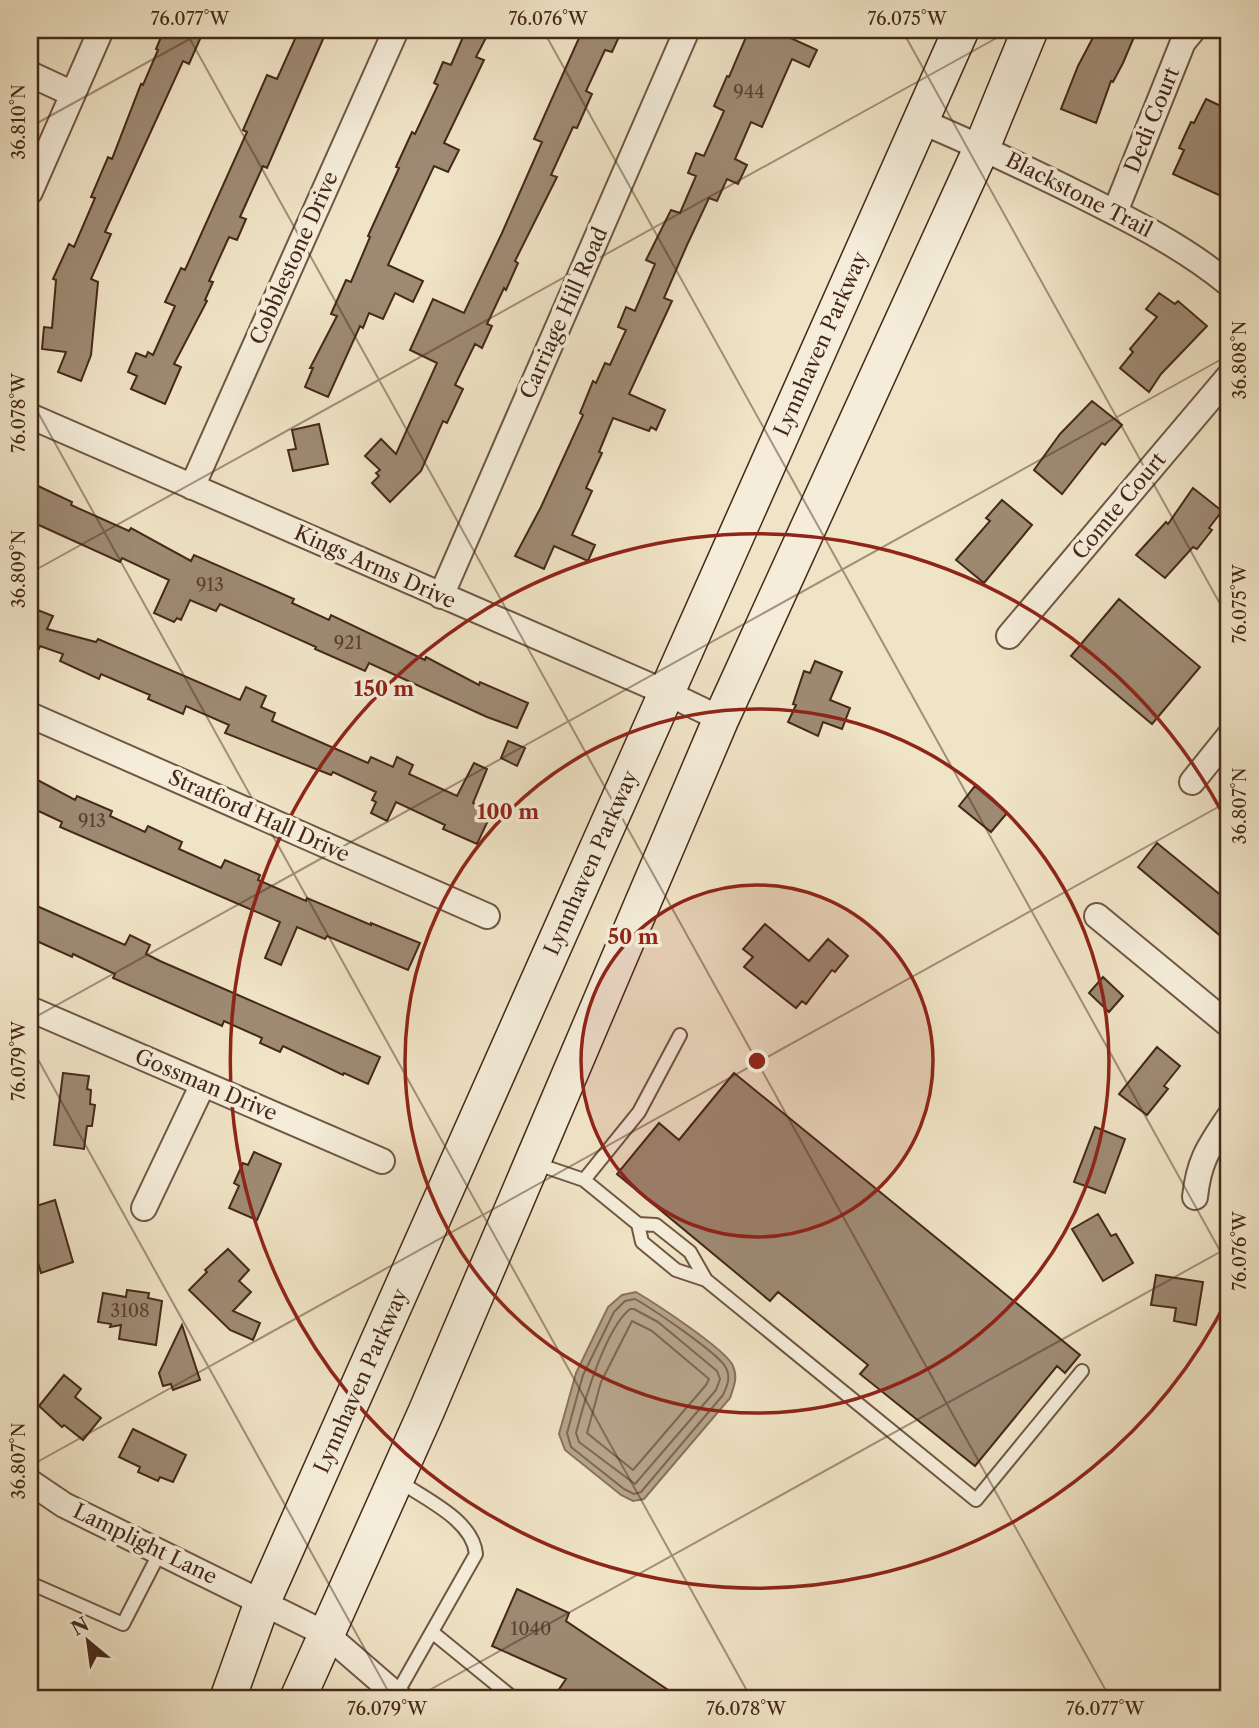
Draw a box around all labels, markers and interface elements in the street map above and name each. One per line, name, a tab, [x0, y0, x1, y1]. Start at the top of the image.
text: 76.077°W	[151, 8, 230, 30]
text: 76.076°W	[508, 8, 589, 30]
text: 76.075°W	[867, 8, 948, 30]
street label: Dedi Court	[1119, 63, 1184, 176]
house number: 944	[733, 81, 765, 103]
text: 36.810°N	[8, 84, 30, 160]
street label: Blackstone Trail	[1002, 147, 1157, 242]
street label: Cobblestone Drive	[244, 167, 343, 348]
street label: Carriage Hill Road	[514, 223, 613, 402]
street label: Lynnhaven Parkway	[768, 247, 873, 440]
text: 36.808°N	[1229, 320, 1251, 399]
text: 76.078°W	[8, 372, 30, 453]
street label: Comte Court	[1067, 447, 1171, 564]
street label: Kings Arms Drive	[291, 520, 460, 613]
text: 36.809°N	[8, 530, 30, 608]
text: 76.075°W	[1229, 563, 1251, 644]
house number: 913	[196, 574, 224, 596]
house number: 921	[334, 632, 363, 654]
text: 150 m	[354, 676, 414, 701]
street label: Stratford Hall Drive	[165, 764, 354, 867]
street label: Lynnhaven Parkway	[538, 766, 643, 959]
text: 36.807°N	[1229, 767, 1251, 844]
text: 100 m	[477, 799, 539, 824]
house number: 913	[78, 810, 106, 832]
text: 50 m	[607, 924, 659, 949]
text: 76.079°W	[8, 1020, 30, 1101]
street label: Gossman Drive	[131, 1043, 281, 1126]
centre of rings	[745, 1049, 769, 1073]
text: 76.076°W	[1229, 1210, 1251, 1291]
street label: Lynnhaven Parkway	[308, 1284, 413, 1477]
house number: 3108	[110, 1300, 150, 1322]
text: 36.807°N	[8, 1422, 30, 1499]
street label: Lamplight Lane	[69, 1498, 221, 1589]
north arrow	[52, 1606, 122, 1676]
text: N	[67, 1613, 93, 1641]
house number: 1040	[511, 1618, 551, 1640]
text: 76.079°W	[347, 1698, 428, 1720]
text: 76.078°W	[706, 1698, 787, 1720]
text: 76.077°W	[1066, 1698, 1145, 1720]

